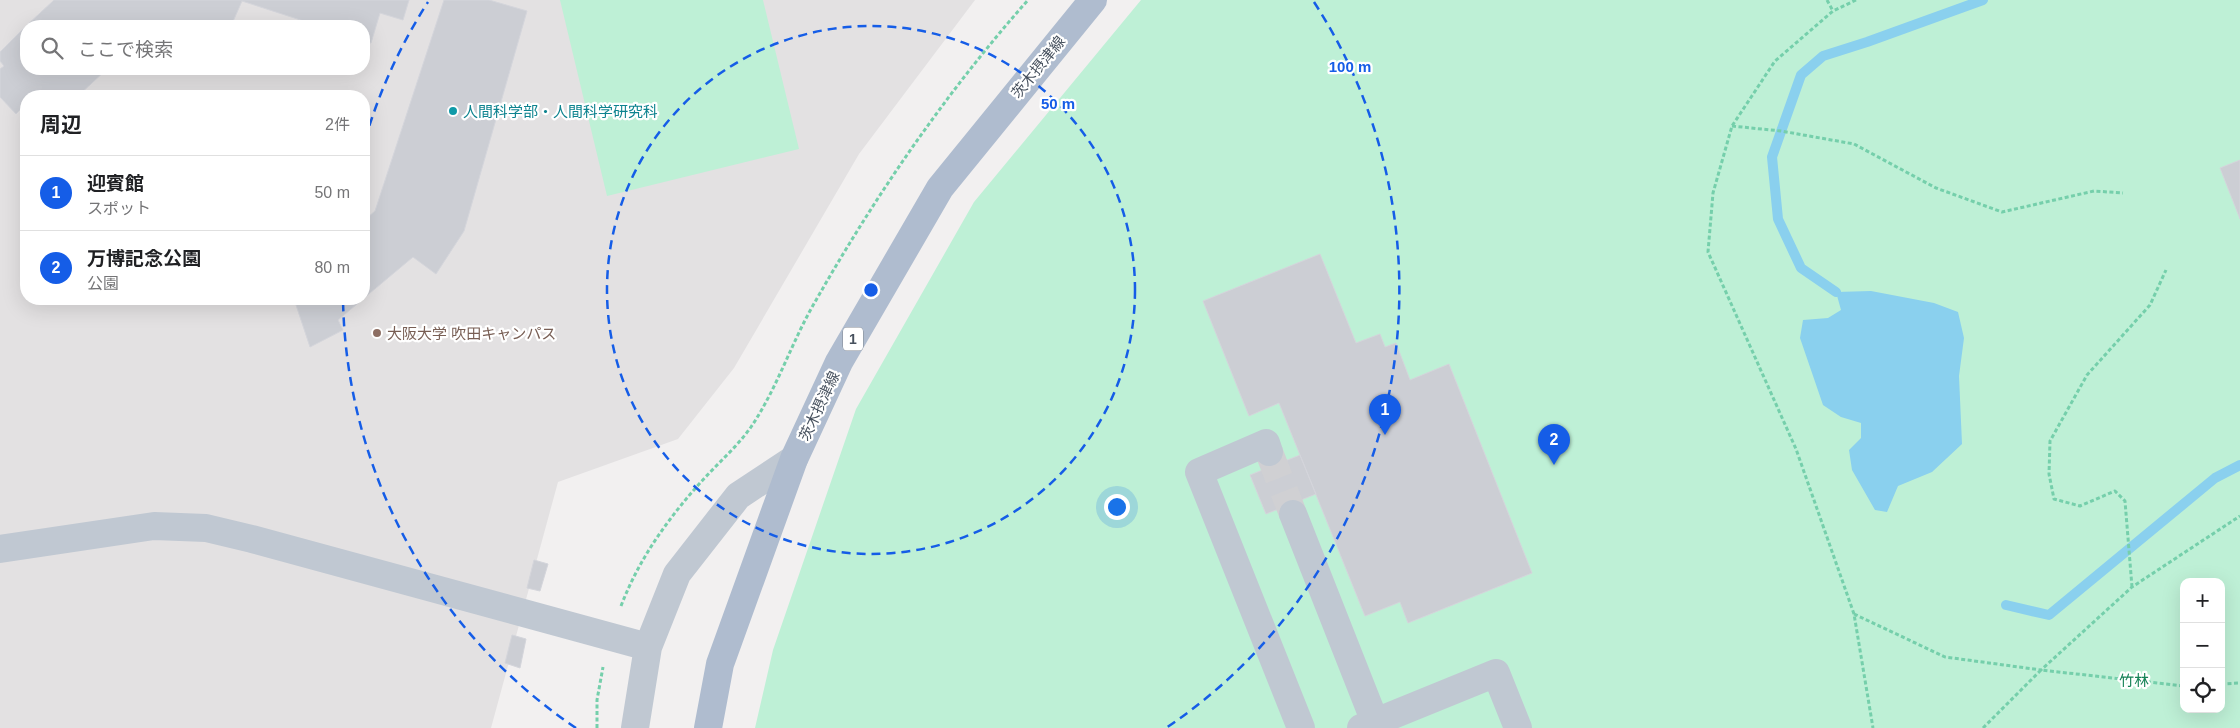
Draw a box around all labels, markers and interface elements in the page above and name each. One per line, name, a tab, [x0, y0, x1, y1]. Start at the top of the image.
search box	[20, 20, 370, 75]
street label: 茨木摂津線	[1008, 33, 1068, 101]
icon: search	[38, 34, 66, 62]
text: ここで検索	[78, 39, 173, 60]
text: 100 m	[1329, 58, 1371, 75]
text: 50 m	[1041, 95, 1075, 112]
place label: 人間科学部・人間科学研究科	[463, 103, 658, 120]
marker: 人間科学部・人間科学研究科	[447, 105, 459, 117]
text: 周辺	[40, 113, 82, 136]
text: 2件	[325, 116, 350, 133]
text: 迎賓館	[87, 173, 144, 194]
text: 1	[52, 184, 60, 201]
text: 50 m	[314, 184, 350, 201]
text: スポット	[87, 200, 151, 217]
text: 万博記念公園	[87, 248, 201, 269]
text: 2	[52, 259, 60, 276]
text: 80 m	[314, 259, 350, 276]
text: 公園	[87, 275, 119, 292]
centre of rings	[862, 281, 880, 299]
place label: 大阪大学 吹田キャンパス	[387, 325, 556, 342]
marker: 大阪大学 吹田キャンパス	[371, 327, 383, 339]
road number: 1	[843, 328, 863, 350]
street label: 茨木摂津線	[795, 368, 843, 444]
pin: 1	[1369, 394, 1401, 435]
pin: 2	[1538, 424, 1570, 465]
your location	[1104, 494, 1130, 520]
map controls	[2180, 578, 2225, 713]
button: +	[2180, 578, 2225, 623]
button: −	[2180, 623, 2225, 668]
button: locate	[2180, 668, 2225, 713]
park label: 竹林	[2119, 672, 2149, 689]

